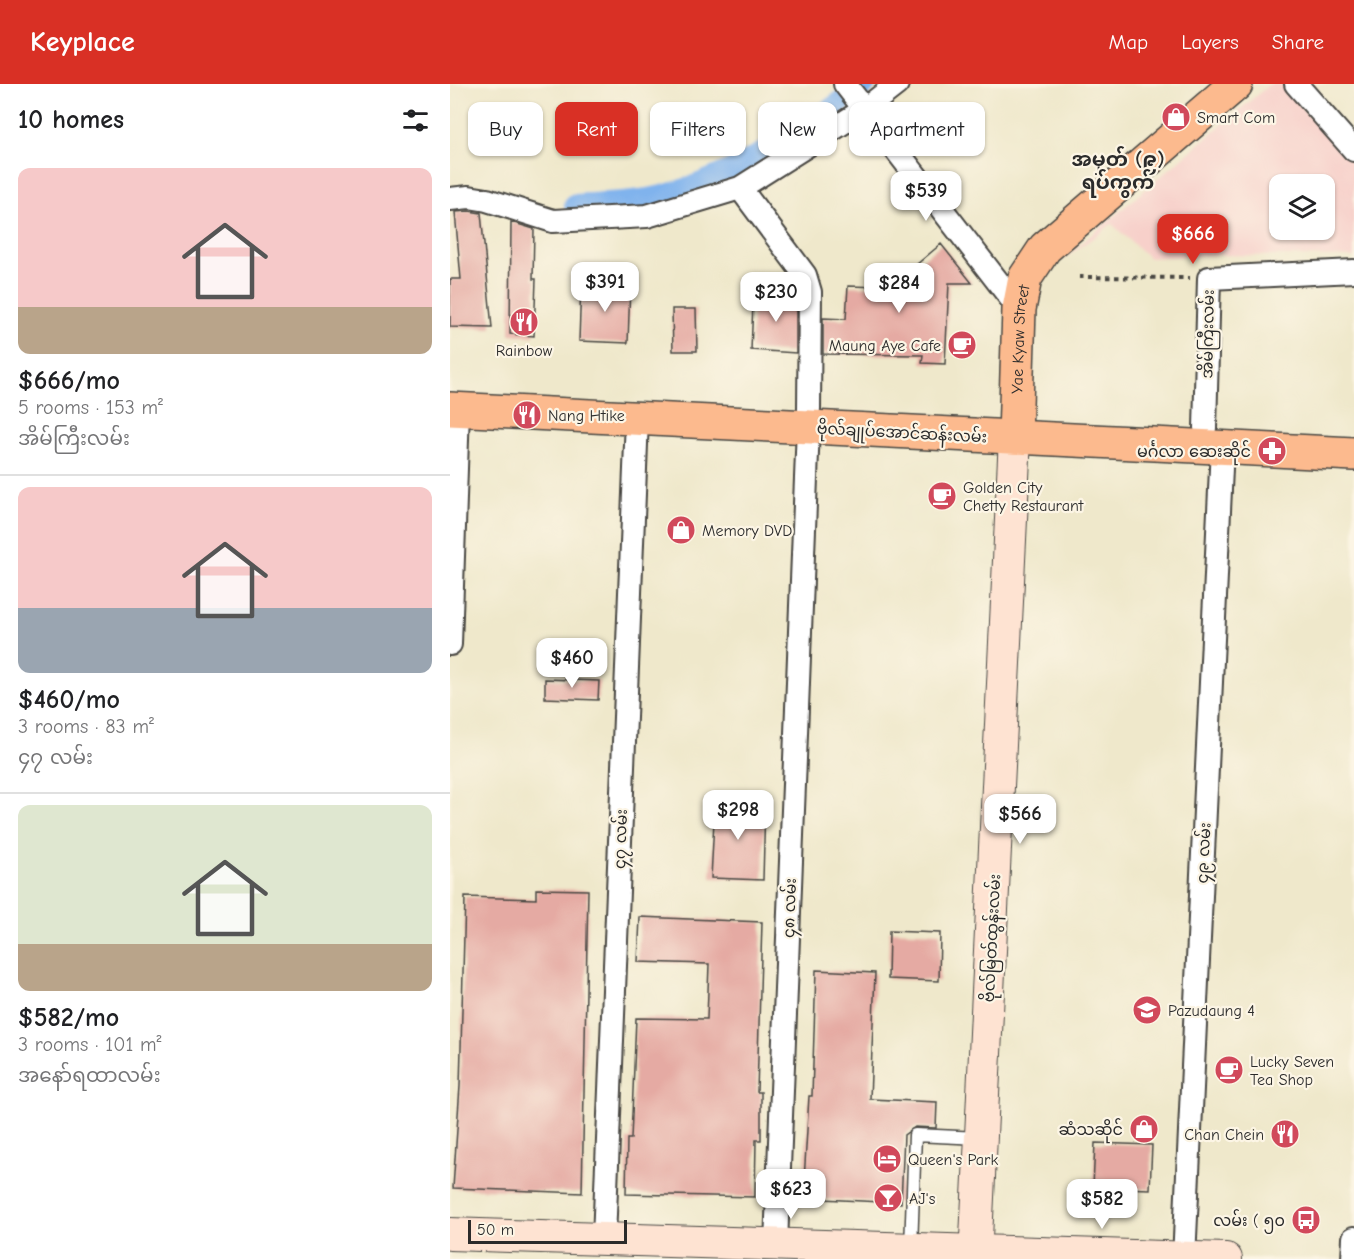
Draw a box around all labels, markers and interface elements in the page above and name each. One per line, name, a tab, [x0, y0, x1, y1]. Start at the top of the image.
text: Keyplace	[30, 26, 135, 58]
text: Map	[1109, 30, 1148, 54]
text: Layers	[1181, 30, 1239, 54]
text: Share	[1272, 30, 1324, 54]
shop icon: Smart Com	[1160, 101, 1192, 133]
chip: Buy	[468, 102, 543, 156]
chip: Rent	[555, 102, 638, 156]
chip: Filters	[650, 102, 746, 156]
chip: New	[758, 102, 837, 156]
chip: Apartment	[849, 102, 985, 156]
icon: filters	[399, 104, 432, 137]
text: 10 homes	[18, 105, 124, 135]
place label: Smart Com	[1197, 109, 1275, 127]
district label: အမှတ် (၉) ရပ်ကွက်	[1071, 146, 1165, 198]
pin: $539	[890, 171, 962, 222]
map controls	[1269, 174, 1335, 240]
button: layers	[1269, 174, 1335, 240]
text: $539	[905, 179, 947, 202]
icon: home	[171, 207, 279, 315]
pin: $666	[1157, 214, 1229, 265]
text: $666	[1171, 222, 1215, 245]
pin: $391	[569, 262, 641, 313]
pin: $284	[863, 263, 935, 314]
text: $391	[585, 270, 625, 293]
text: $284	[878, 271, 920, 294]
pin: $230	[740, 272, 812, 323]
text: $230	[754, 280, 798, 303]
street label: Yae Kyaw Street	[1008, 283, 1034, 394]
street label: အိမ်ကြီးလမ်း	[1195, 289, 1222, 379]
restaurant icon: Rainbow	[508, 306, 540, 338]
cafe icon: Maung Aye Cafe	[946, 329, 978, 361]
place label: Maung Aye Cafe	[829, 337, 941, 355]
place label: Rainbow	[496, 342, 553, 360]
text: $666/mo	[18, 366, 120, 396]
text: 5 rooms · 153 m²	[18, 396, 163, 419]
restaurant icon: Nang Htike	[511, 399, 543, 431]
place label: Nang Htike	[548, 407, 625, 425]
street label: ဗိုလ်ချုပ်အောင်ဆန်းလမ်း	[816, 417, 988, 451]
text: အိမ်ကြီးလမ်း	[18, 427, 130, 450]
pharmacy icon: မင်္ဂလာ ဆေးဆိုင်	[1256, 435, 1288, 467]
place label: မင်္ဂလာ ဆေးဆိုင်	[1137, 440, 1251, 466]
place label: Golden City Chetty Restaurant	[963, 479, 1084, 515]
cafe icon: Golden City Chetty Restaurant	[926, 480, 958, 512]
shop icon: Memory DVD	[665, 514, 697, 546]
place label: Memory DVD	[702, 522, 792, 540]
icon: home	[171, 526, 279, 634]
pin: $460	[536, 638, 608, 689]
text: $460	[550, 646, 594, 669]
text: $460/mo	[18, 685, 120, 715]
text: 3 rooms · 83 m²	[18, 715, 154, 738]
text: ၄၇ လမ်း	[18, 746, 93, 769]
pin: $298	[702, 790, 774, 841]
pin: $566	[984, 794, 1056, 845]
text: $298	[717, 798, 759, 821]
text: $566	[998, 802, 1042, 825]
street label: ၄၇ လမ်း	[608, 809, 635, 869]
street label: ၄၉ လမ်း	[1190, 822, 1219, 884]
icon: home	[171, 844, 279, 952]
street label: ဗိုလ်မြတ်ထွန်းလမ်း	[977, 873, 1009, 1003]
street label: ၄၈ လမ်း	[777, 878, 804, 938]
school or university icon: Pazudaung 4	[1131, 994, 1163, 1026]
place label: Pazudaung 4	[1168, 1002, 1255, 1020]
text: $582/mo	[18, 1003, 119, 1033]
text: 3 rooms · 101 m²	[18, 1033, 162, 1056]
place label: Lucky Seven Tea Shop	[1250, 1053, 1334, 1089]
cafe icon: Lucky Seven Tea Shop	[1213, 1054, 1245, 1086]
text: အနော်ရထာလမ်း	[18, 1064, 161, 1087]
shop icon: ဆံသဆိုင်	[1128, 1113, 1160, 1145]
place label: ဆံသဆိုင်	[1059, 1118, 1123, 1144]
restaurant icon: Chan Chein	[1269, 1118, 1301, 1150]
place label: Chan Chein	[1184, 1126, 1264, 1144]
hotel icon: Queen's Park	[871, 1143, 903, 1175]
place label: Queen's Park	[908, 1151, 998, 1169]
pin: $623	[755, 1169, 827, 1220]
text: $623	[770, 1177, 812, 1200]
pin: $582	[1066, 1179, 1138, 1230]
bar icon: AJ's	[872, 1182, 904, 1214]
text: $582	[1081, 1187, 1123, 1210]
place label: AJ's	[909, 1190, 936, 1208]
bus stop icon: လမ်း ( ၅၀	[1290, 1204, 1322, 1236]
place label: လမ်း ( ၅၀	[1213, 1209, 1285, 1234]
scale bar	[468, 1217, 627, 1244]
text: 50 m	[477, 1221, 514, 1239]

